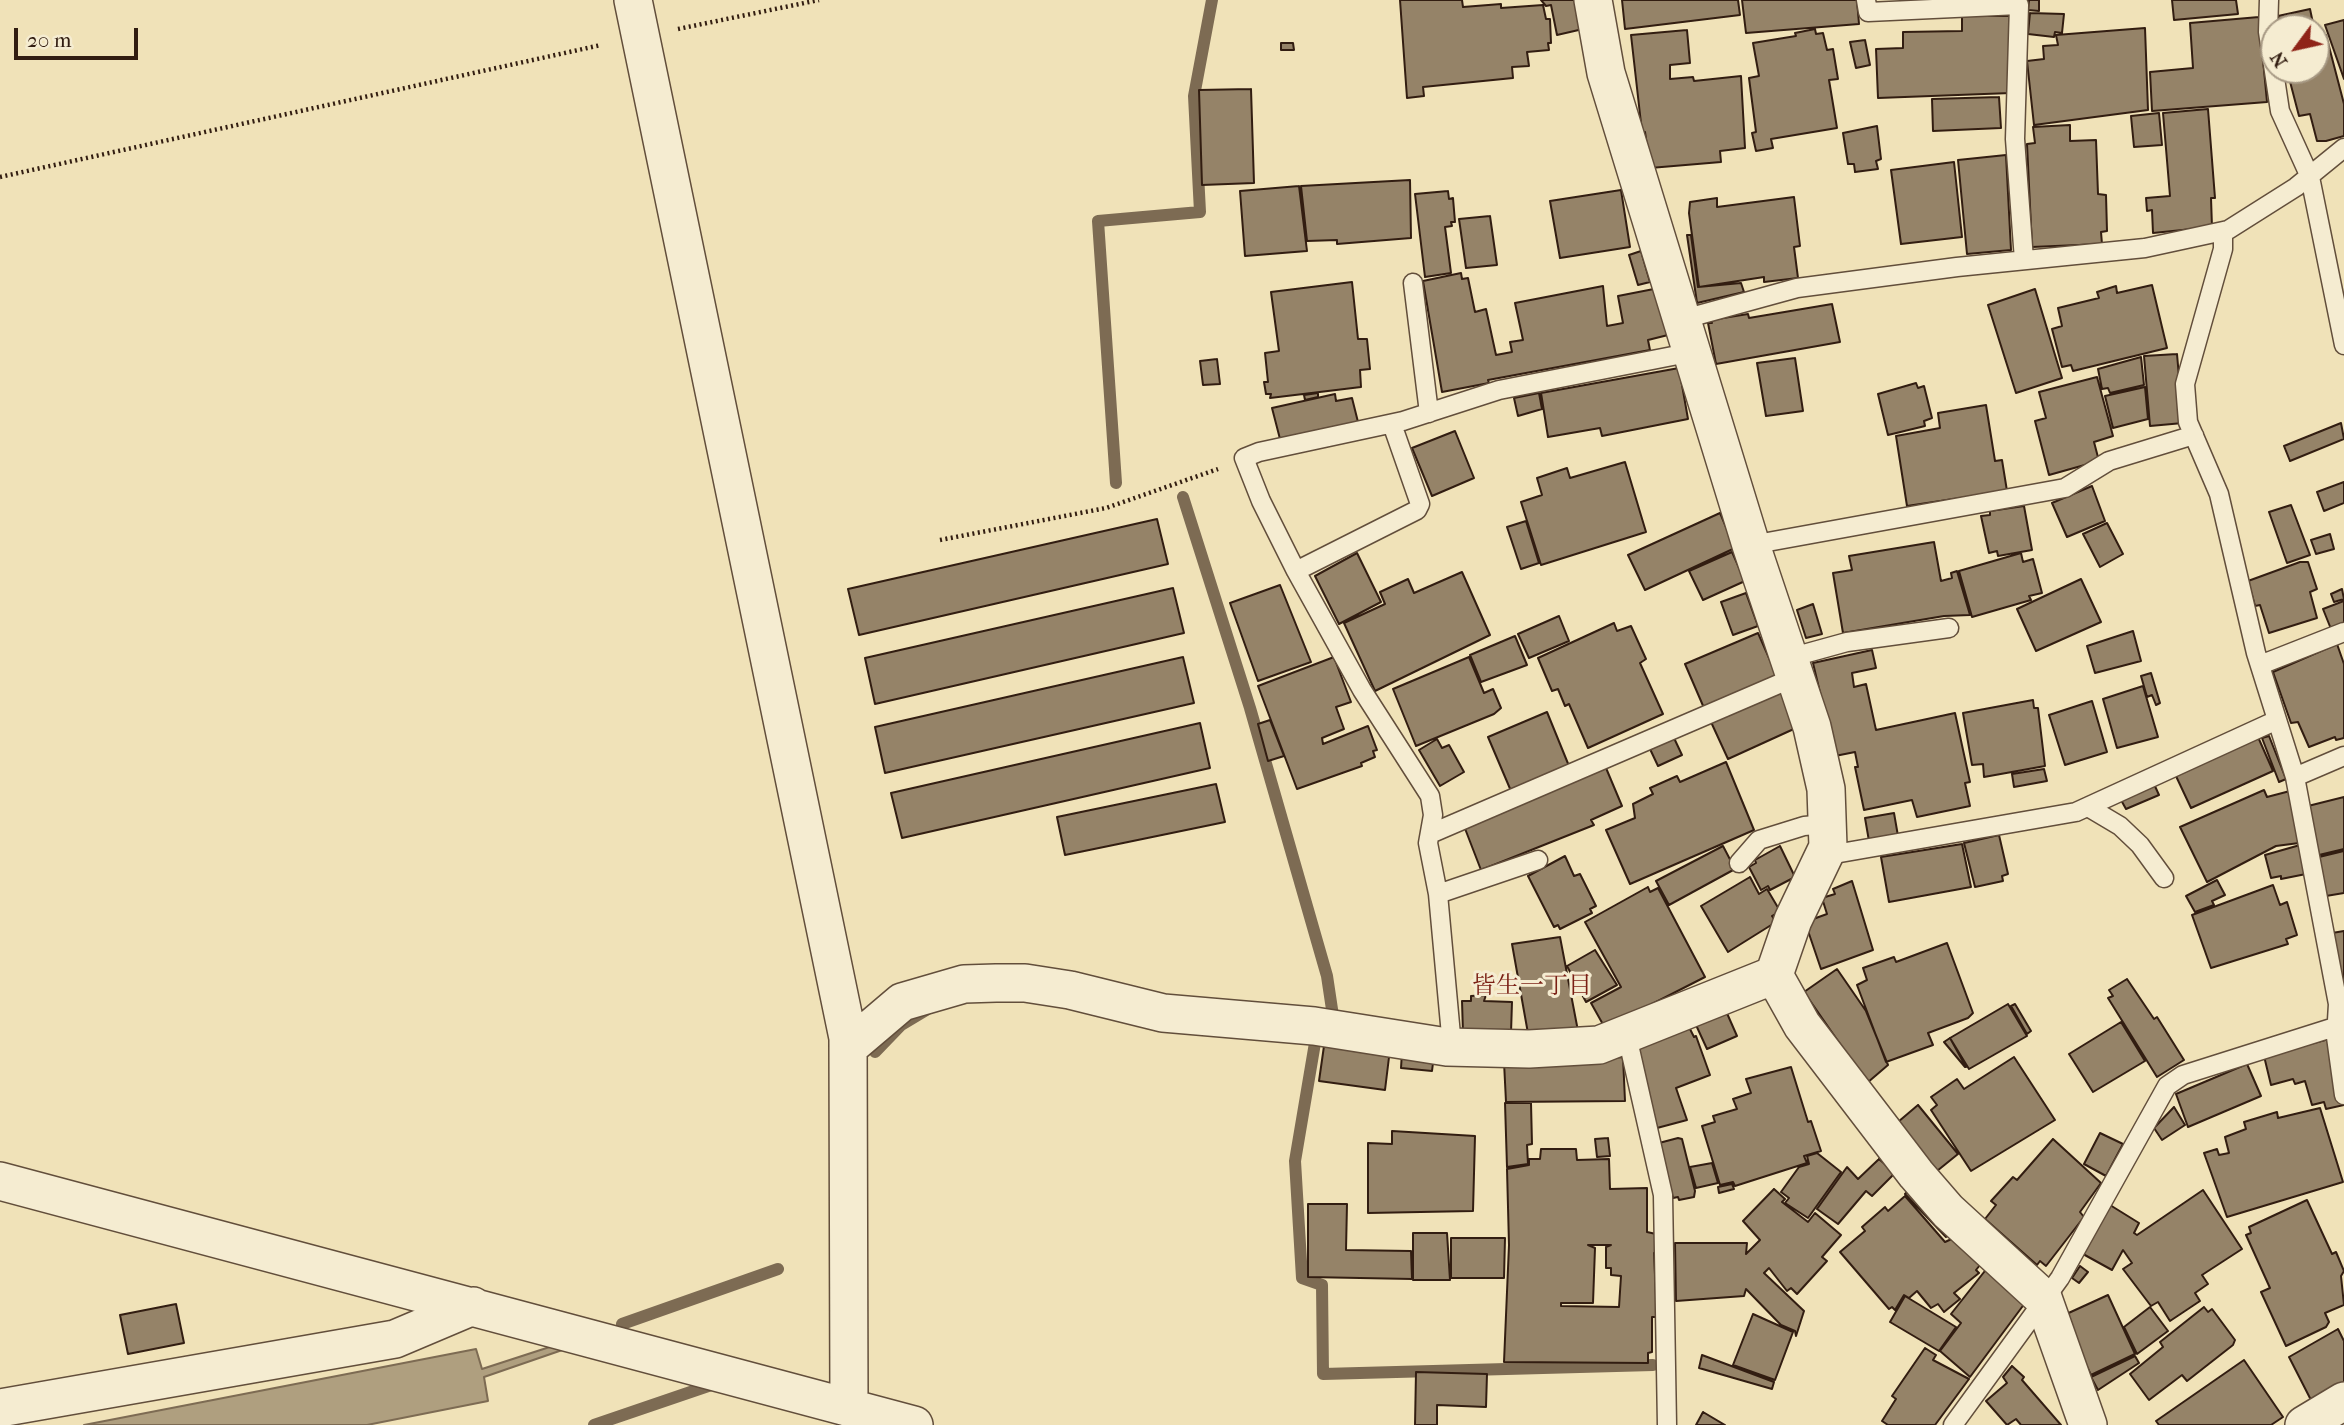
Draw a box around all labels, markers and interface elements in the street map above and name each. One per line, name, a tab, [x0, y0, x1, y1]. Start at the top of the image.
scale bar	[18, 14, 142, 58]
north arrow	[2260, 14, 2330, 84]
text: 20 m	[27, 28, 71, 52]
text: N	[2266, 47, 2292, 71]
district label: 皆生一丁目	[1472, 973, 1592, 1001]

